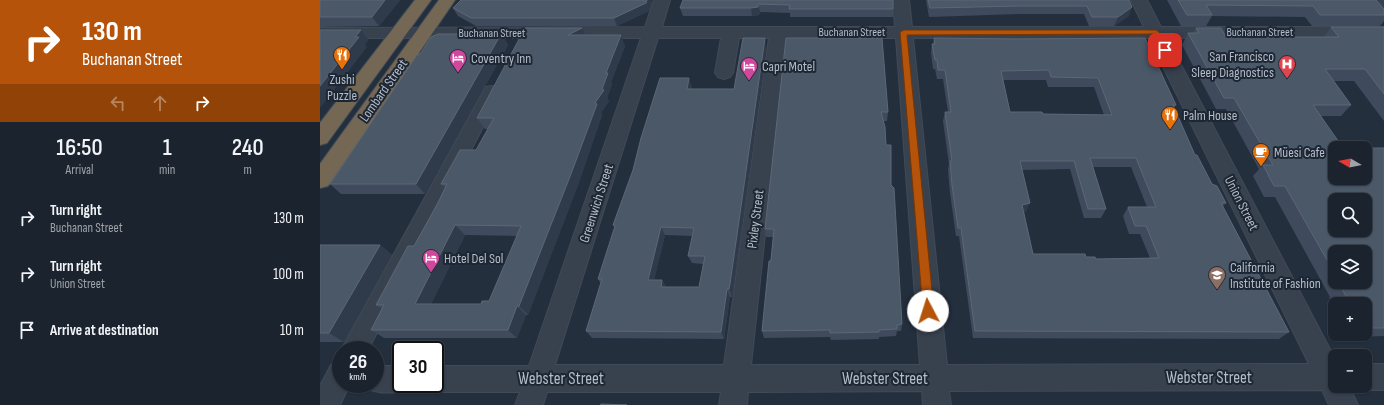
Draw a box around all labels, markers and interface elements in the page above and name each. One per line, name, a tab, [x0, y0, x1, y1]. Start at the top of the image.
text: 130 m	[82, 15, 142, 48]
icon: right	[16, 16, 68, 68]
street label: Buchanan Street	[818, 25, 886, 40]
street label: Buchanan Street	[1226, 25, 1294, 40]
street label: Buchanan Street	[458, 26, 526, 41]
pin	[1148, 33, 1182, 67]
icon: arrive	[1154, 39, 1176, 61]
restaurant icon: Zushi Puzzle	[332, 45, 352, 70]
hotel icon: Coventry Inn	[448, 48, 468, 73]
place label: San Francisco Sleep Diagnostics	[1191, 48, 1274, 81]
text: Buchanan Street	[82, 49, 183, 70]
place label: Coventry Inn	[471, 50, 531, 67]
hospital icon: San Francisco Sleep Diagnostics	[1277, 54, 1297, 79]
street label: Lombard Street	[356, 56, 411, 125]
hotel icon: Capri Motel	[739, 56, 759, 81]
place label: Capri Motel	[762, 58, 815, 75]
place label: Zushi Puzzle	[327, 71, 357, 104]
icon: left	[107, 92, 129, 114]
icon: ahead	[149, 92, 171, 114]
icon: right	[191, 92, 213, 114]
restaurant icon: Palm House	[1160, 105, 1180, 130]
place label: Palm House	[1183, 107, 1237, 124]
text: 16:50	[56, 133, 103, 162]
text: 1	[163, 133, 172, 162]
text: 240	[232, 133, 264, 162]
north arrow	[1328, 141, 1372, 185]
map controls	[1328, 141, 1372, 393]
cafe icon: Müesi Cafe	[1251, 142, 1271, 167]
place label: Müesi Cafe	[1274, 144, 1325, 161]
text: Arrival	[66, 162, 93, 178]
text: min	[159, 162, 175, 178]
text: m	[243, 162, 252, 178]
street label: Greenwich Street	[576, 162, 617, 245]
street label: Union Street	[1221, 173, 1263, 233]
street label: Pixley Street	[743, 189, 768, 249]
button: search	[1328, 193, 1372, 237]
text: Turn right	[50, 201, 102, 220]
icon: right	[16, 207, 38, 229]
text: 130 m	[274, 209, 304, 228]
text: Buchanan Street	[50, 220, 123, 236]
button: layers	[1328, 245, 1372, 289]
hotel icon: Hotel Del Sol	[421, 248, 441, 273]
place label: Hotel Del Sol	[444, 250, 503, 267]
text: Turn right	[50, 257, 102, 276]
place label: California Institute of Fashion	[1230, 259, 1321, 292]
icon: right	[16, 263, 38, 285]
text: 100 m	[273, 265, 304, 284]
school or university icon: California Institute of Fashion	[1207, 265, 1227, 290]
text: Union Street	[50, 276, 105, 292]
position arrow	[907, 290, 949, 332]
button: +	[1328, 297, 1372, 341]
icon: arrive	[16, 319, 38, 341]
text: Arrive at destination	[50, 321, 159, 340]
text: 10 m	[280, 321, 304, 340]
speed limit sign: 30	[392, 341, 444, 393]
button: −	[1328, 349, 1372, 393]
text: 26	[349, 350, 367, 374]
street label: Webster Street	[1166, 368, 1252, 388]
street label: Webster Street	[518, 369, 604, 389]
street label: Webster Street	[842, 369, 928, 389]
text: km/h	[349, 371, 367, 383]

